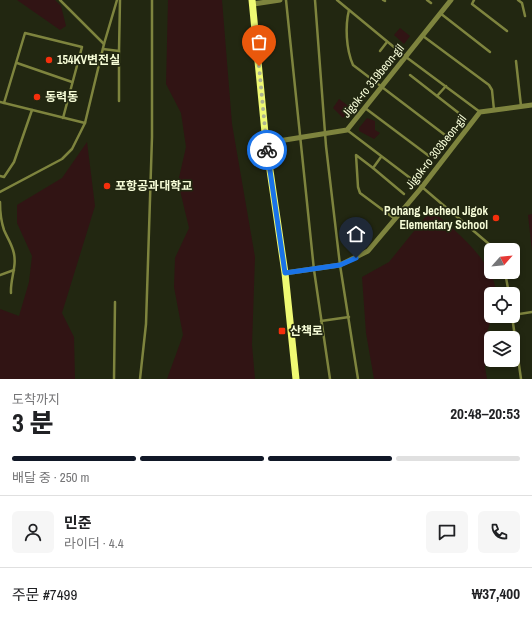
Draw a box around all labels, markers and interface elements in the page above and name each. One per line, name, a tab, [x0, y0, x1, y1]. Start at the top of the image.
pin	[242, 25, 276, 66]
icon: bag	[248, 31, 270, 53]
street label: Jigok-ro 319beon-gil	[338, 41, 408, 121]
place label: 154KV변전실	[57, 52, 120, 68]
marker: 154KV변전실	[44, 55, 54, 65]
place label: 동력동	[45, 89, 78, 105]
marker: 동력동	[32, 92, 42, 102]
street label: Jigok-ro 303beon-gil	[402, 112, 470, 192]
courier	[247, 130, 287, 170]
icon: bike	[256, 139, 278, 161]
place label: 포항공과대학교	[115, 178, 192, 194]
marker: 포항공과대학교	[102, 181, 112, 191]
place label: Pohang Jecheol Jigok Elementary School	[384, 203, 489, 233]
marker: Pohang Jecheol Jigok Elementary School	[491, 213, 501, 223]
pin	[339, 217, 373, 258]
icon: home	[345, 223, 367, 245]
north arrow	[484, 243, 520, 279]
map controls	[484, 243, 520, 367]
button: locate	[484, 287, 520, 323]
place label: 산책로	[290, 323, 323, 339]
marker: 산책로	[277, 326, 287, 336]
button: layers	[484, 331, 520, 367]
text: 도착까지	[12, 391, 60, 408]
text: 20:48–20:53	[450, 403, 520, 424]
text: 3 분	[12, 405, 54, 440]
text: 배달 중 · 250 m	[12, 469, 89, 486]
button: person	[12, 511, 54, 553]
button: chat	[426, 511, 468, 553]
button: phone	[478, 511, 520, 553]
text: 민준	[64, 512, 92, 533]
text: 라이더 · 4.4	[64, 535, 124, 552]
text: ₩37,400	[472, 583, 520, 604]
text: 주문 #7499	[12, 584, 77, 605]

